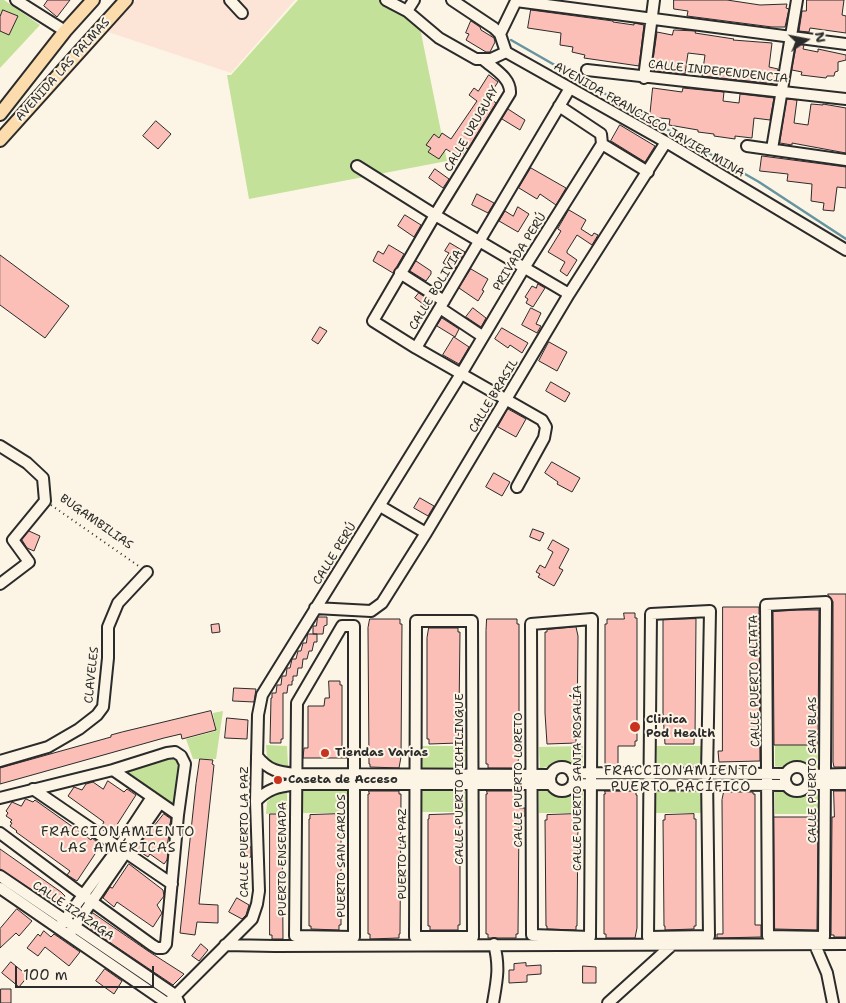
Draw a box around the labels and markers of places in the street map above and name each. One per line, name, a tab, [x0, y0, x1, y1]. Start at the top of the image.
place label: Clinica Pod Health	[646, 713, 715, 741]
marker: Clinica Pod Health	[628, 720, 642, 734]
place label: Tiendas Varias	[335, 746, 428, 760]
marker: Tiendas Varias	[319, 747, 331, 759]
place label: Caseta de Acceso	[288, 773, 398, 787]
marker: Caseta de Acceso	[272, 774, 284, 786]

